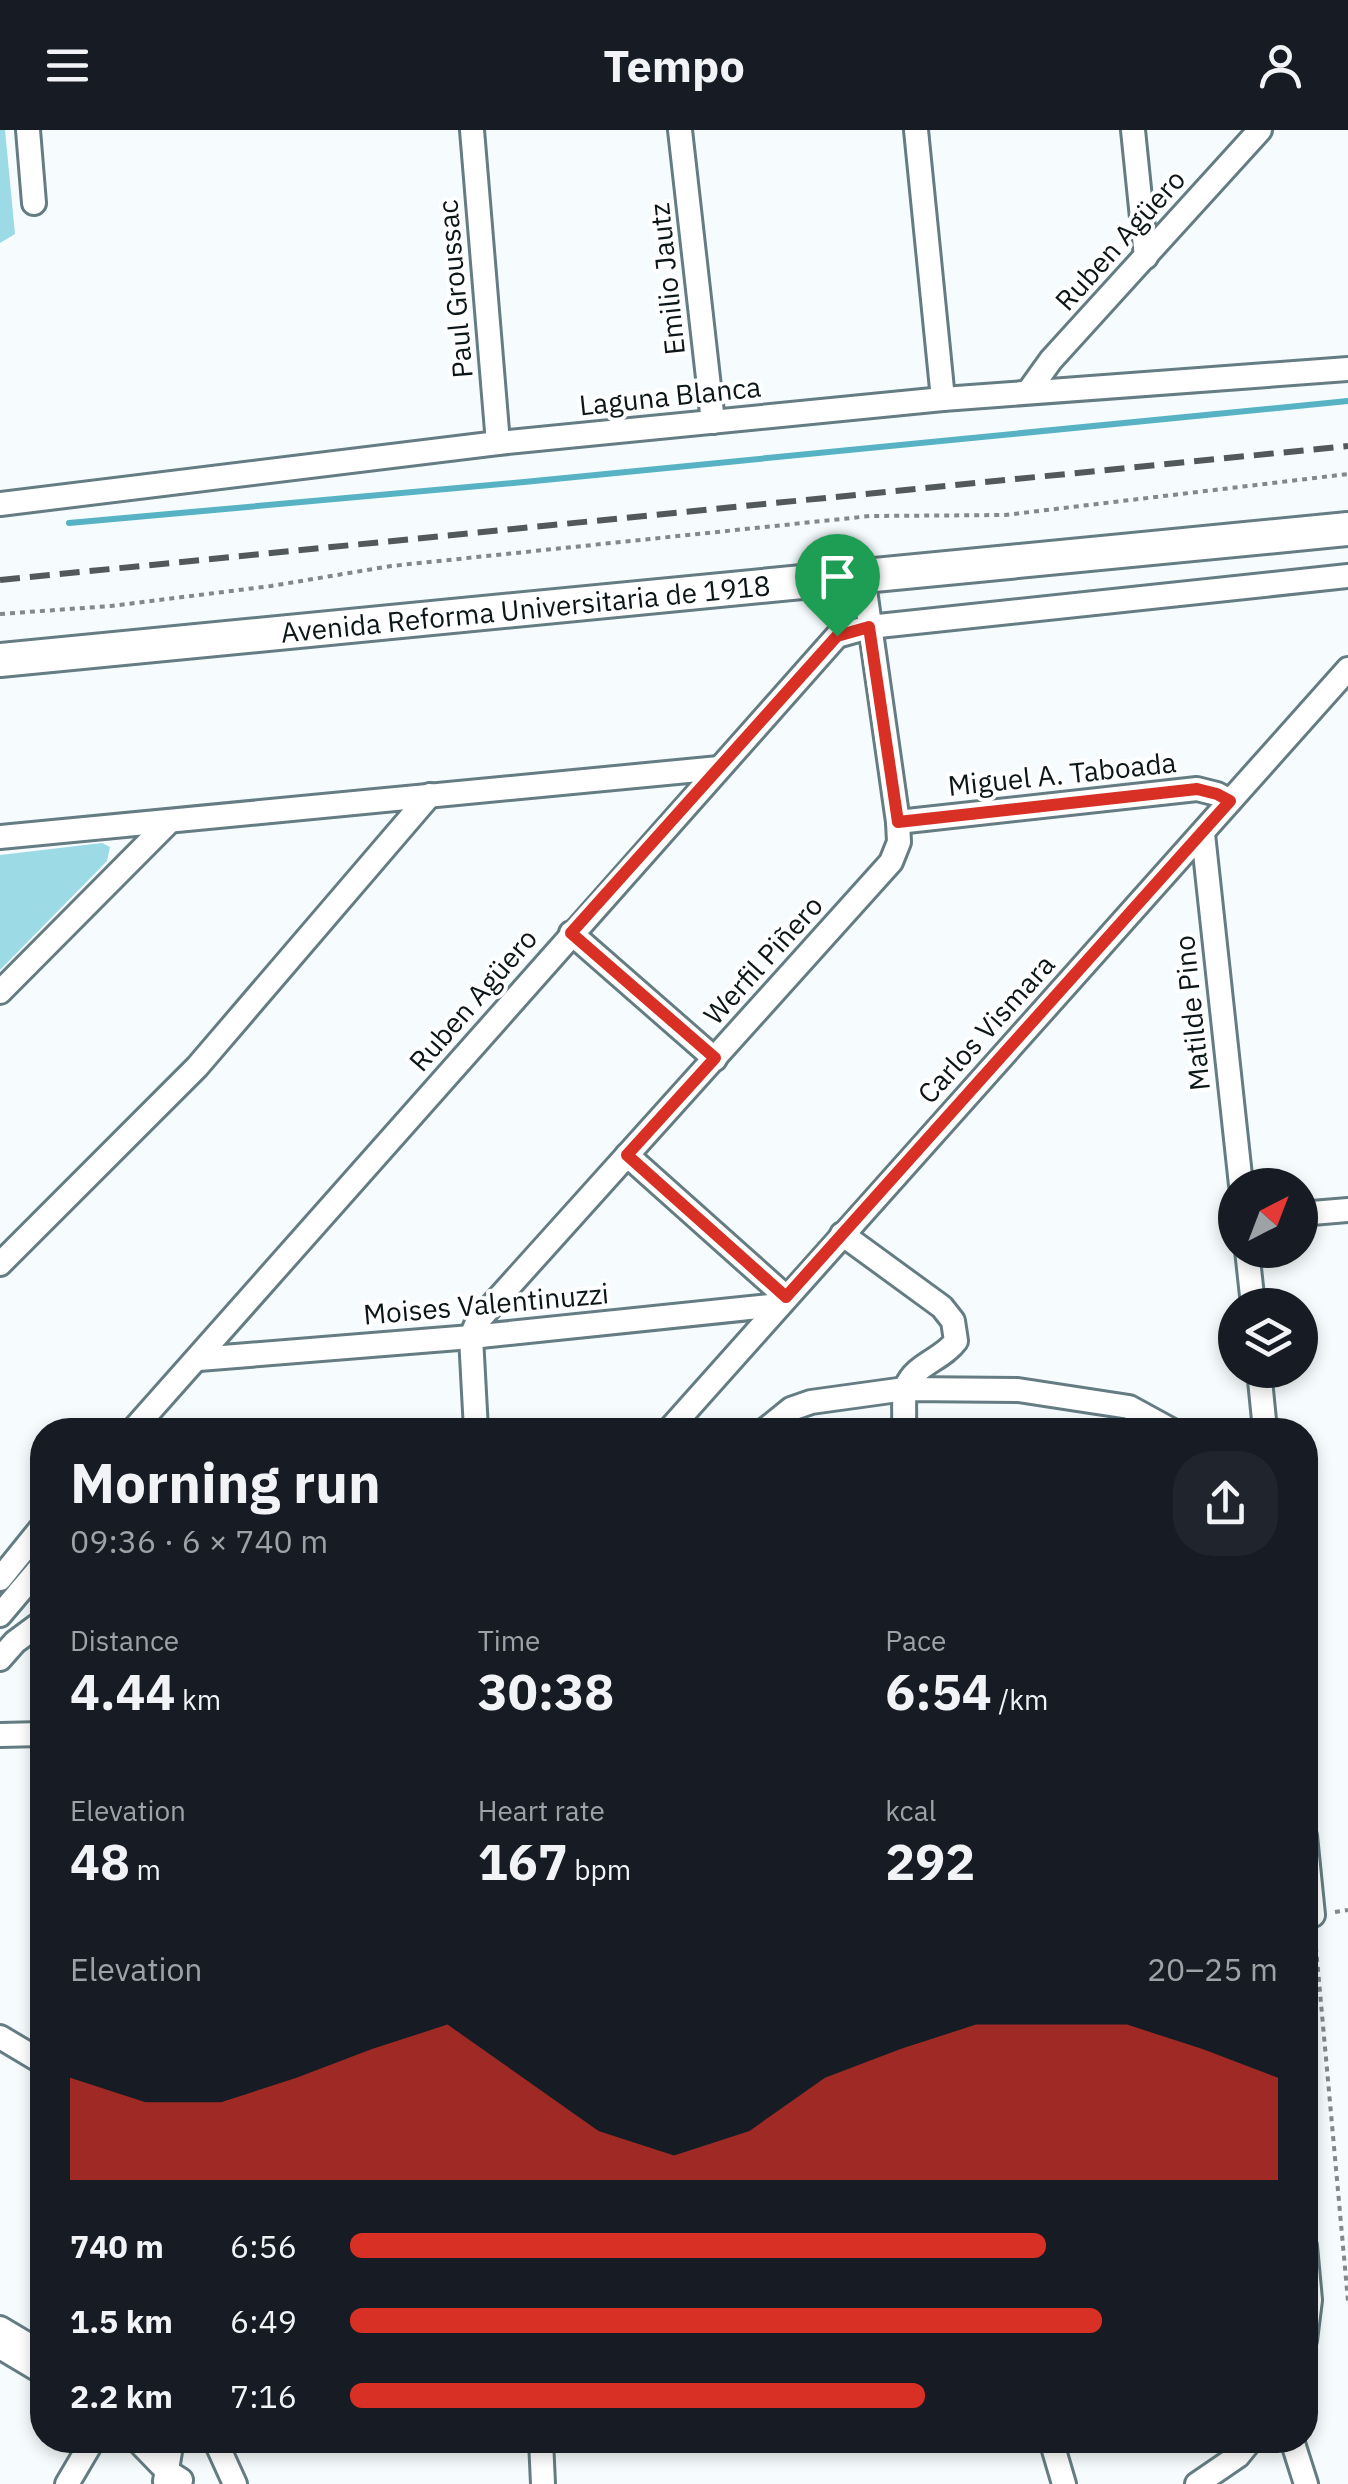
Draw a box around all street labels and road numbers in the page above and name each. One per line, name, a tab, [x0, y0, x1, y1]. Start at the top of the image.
street label: Ruben Agüero	[1046, 161, 1193, 318]
street label: Paul Groussac	[428, 198, 481, 380]
street label: Emilio Jautz	[640, 201, 693, 357]
street label: Laguna Blanca	[577, 368, 763, 423]
street label: Avenida Reforma Universitaria de 1918	[279, 566, 772, 651]
street label: Miguel A. Taboada	[946, 743, 1178, 804]
street label: Werfil Piñero	[695, 887, 830, 1032]
street label: Ruben Agüero	[400, 920, 545, 1079]
street label: Matilde Pino	[1165, 934, 1218, 1093]
street label: Carlos Vismara	[909, 946, 1062, 1111]
street label: Moises Valentinuzzi	[362, 1274, 610, 1333]

